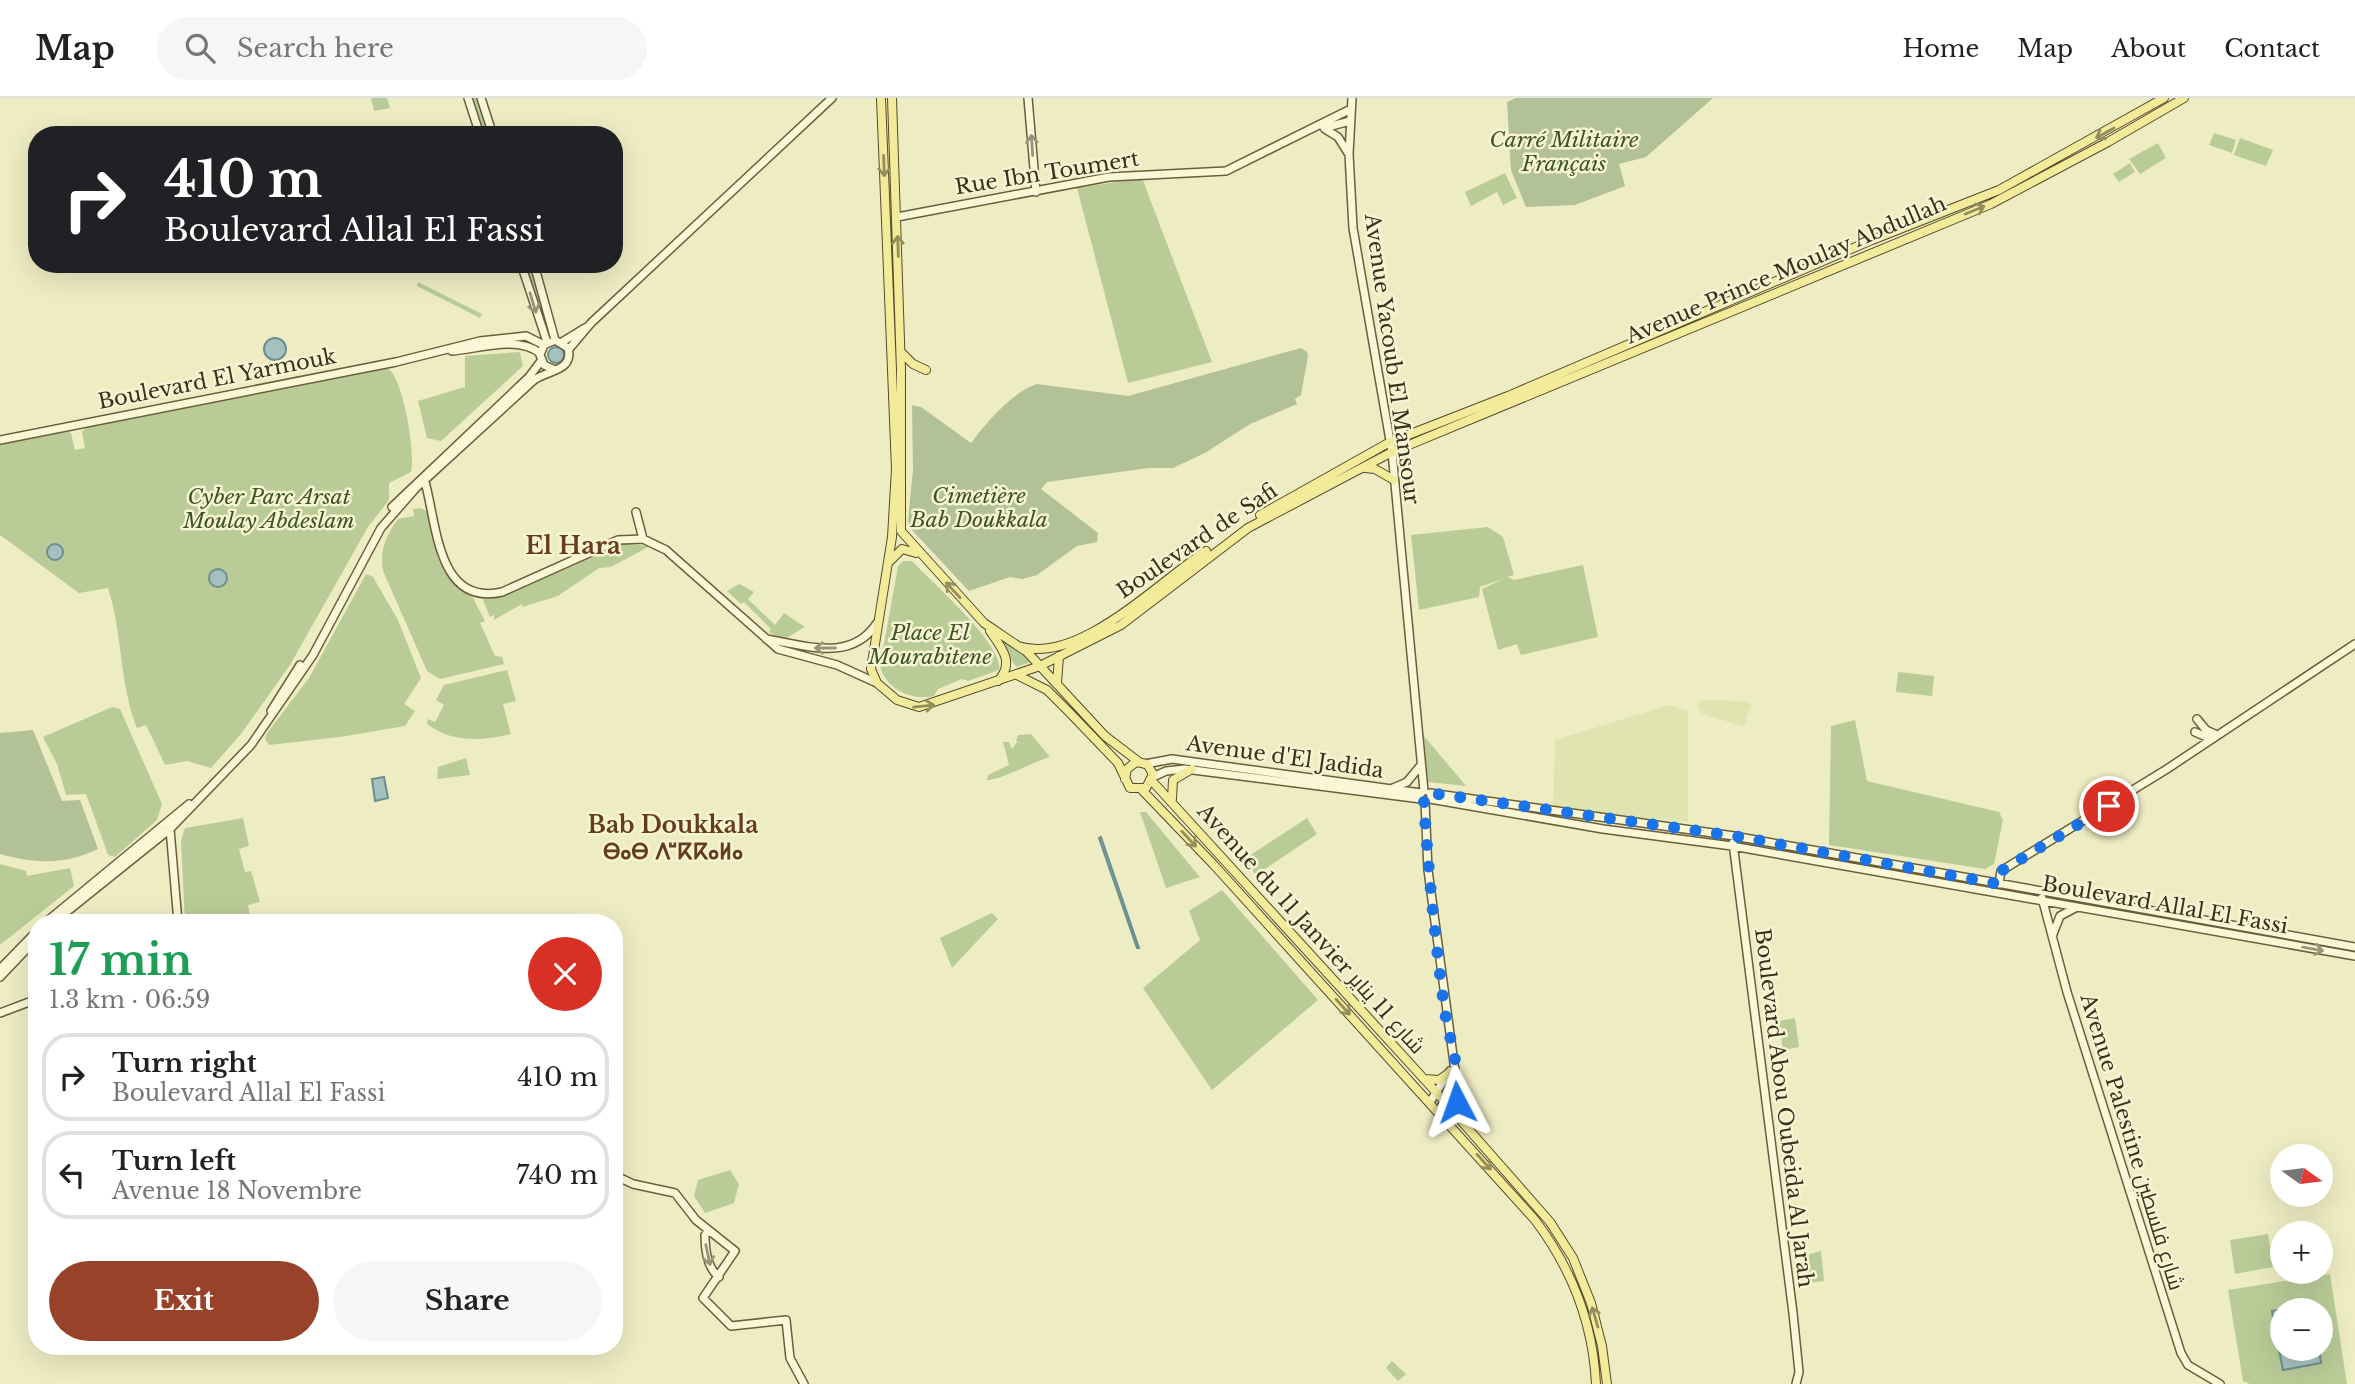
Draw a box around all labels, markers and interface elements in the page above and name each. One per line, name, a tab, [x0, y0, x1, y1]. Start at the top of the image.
search box	[157, 17, 647, 80]
text: Map	[35, 28, 115, 69]
icon: search	[181, 29, 219, 67]
text: Search here	[237, 32, 394, 64]
text: Home	[1903, 34, 1979, 63]
text: Map	[2017, 34, 2073, 63]
text: About	[2111, 34, 2186, 63]
text: Contact	[2224, 34, 2320, 63]
one-way arrow	[2096, 126, 2116, 140]
park label: Carré Militaire Français	[1489, 127, 1639, 177]
one-way arrow	[1026, 134, 1039, 157]
street label: Rue Ibn Toumert	[953, 146, 1141, 200]
text: 410 m	[164, 149, 322, 210]
icon: right	[49, 154, 140, 245]
one-way arrow	[877, 154, 890, 177]
street label: Avenue Prince Moulay Abdullah	[1621, 191, 1950, 350]
one-way arrow	[1964, 203, 1986, 216]
text: Boulevard Allal El Fassi	[164, 210, 544, 250]
street label: Avenue Yacoub El Mansour	[1359, 211, 1425, 506]
one-way arrow	[891, 235, 904, 258]
one-way arrow	[528, 292, 540, 314]
street label: Boulevard El Yarmouk	[96, 343, 338, 415]
street label: Boulevard de Safi	[1112, 478, 1282, 604]
park label: Cimetière Bab Doukkala	[909, 483, 1048, 533]
park label: Cyber Parc Arsat Moulay Abdeslam	[182, 484, 355, 534]
district label: El Hara	[525, 531, 621, 560]
one-way arrow	[945, 581, 961, 599]
park label: Place El Mourabitene	[867, 620, 992, 670]
one-way arrow	[814, 641, 837, 655]
one-way arrow	[912, 699, 935, 712]
street label: Avenue d'El Jadida	[1184, 730, 1386, 784]
pin	[2079, 776, 2139, 836]
icon: arrive	[2090, 787, 2128, 825]
street label: Avenue du 11 Janvier شارع 11 يناير	[1190, 798, 1430, 1060]
district label: Bab Doukkala ⴱⴰⴱ ⴷⵯⴽⴽⴰⵍⴰ	[588, 811, 758, 865]
one-way arrow	[1181, 830, 1198, 847]
street label: Boulevard Allal El Fassi	[2040, 871, 2290, 939]
street label: Boulevard Abou Oubeida Al Jarah	[1749, 927, 1819, 1289]
text: 17 min	[49, 934, 192, 986]
button: close	[528, 937, 602, 1011]
one-way arrow	[2301, 943, 2324, 956]
text: 1.3 km · 06:59	[49, 986, 210, 1014]
street label: Avenue Palestine شارع فلسطين	[2073, 990, 2190, 1294]
one-way arrow	[1335, 998, 1351, 1016]
text: Turn right	[112, 1047, 257, 1079]
icon: right	[53, 1058, 91, 1096]
text: 410 m	[517, 1061, 598, 1093]
position arrow	[1420, 1065, 1494, 1139]
text: Boulevard Allal El Fassi	[112, 1079, 385, 1107]
north arrow	[2270, 1144, 2333, 1208]
map controls	[2270, 1144, 2333, 1361]
text: Turn left	[112, 1145, 236, 1177]
one-way arrow	[1476, 1153, 1492, 1171]
icon: left	[53, 1156, 91, 1194]
text: 740 m	[516, 1159, 598, 1191]
text: Avenue 18 Novembre	[112, 1177, 362, 1205]
button: +	[2270, 1221, 2333, 1284]
one-way arrow	[701, 1243, 715, 1266]
button: Exit	[49, 1261, 319, 1341]
button: Share	[333, 1261, 602, 1341]
button: −	[2270, 1298, 2333, 1361]
one-way arrow	[1588, 1306, 1601, 1328]

